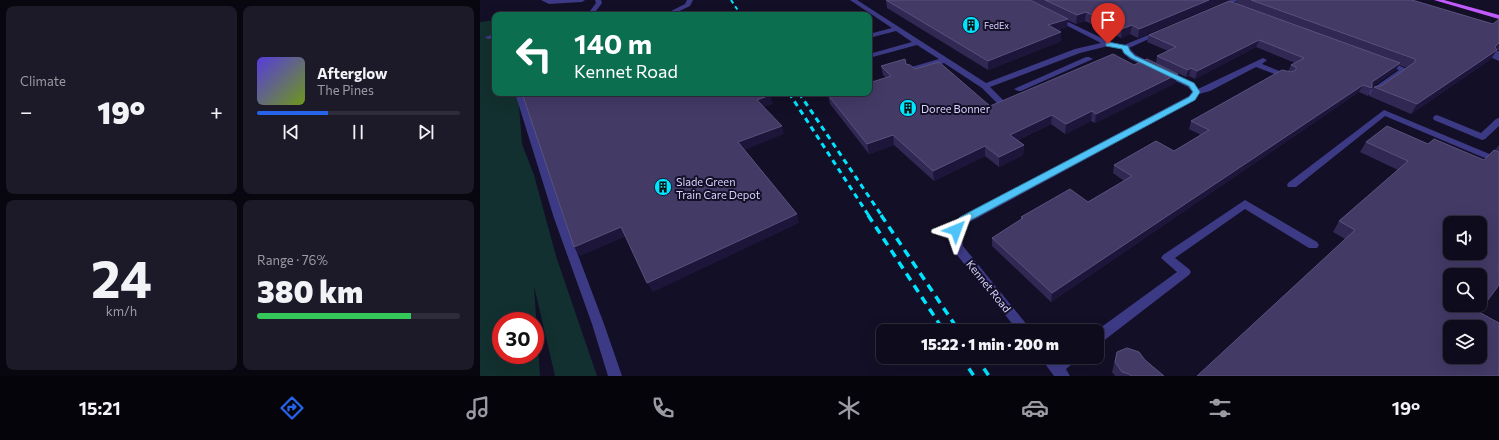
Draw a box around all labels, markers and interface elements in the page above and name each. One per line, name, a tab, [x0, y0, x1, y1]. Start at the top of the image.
pin	[1091, 3, 1125, 44]
icon: arrive	[1097, 9, 1119, 31]
building icon: FedEx	[961, 15, 981, 35]
place label: FedEx	[984, 20, 1009, 31]
text: 140 m	[574, 26, 652, 60]
icon: left	[508, 28, 560, 80]
text: Kennet Road	[574, 60, 678, 82]
text: Afterglow	[317, 64, 387, 82]
text: Climate	[20, 73, 66, 89]
text: The Pines	[317, 82, 374, 98]
text: 19°	[97, 93, 145, 130]
text: −	[20, 98, 33, 125]
text: +	[210, 98, 223, 125]
building icon: Doree Bonner	[898, 98, 918, 118]
place label: Doree Bonner	[921, 102, 991, 115]
icon: previous	[280, 121, 302, 143]
icon: pause	[347, 121, 369, 143]
icon: next	[415, 121, 437, 143]
place label: Slade Green Train Care Depot	[676, 175, 761, 201]
building icon: Slade Green Train Care Depot	[653, 177, 673, 197]
position arrow	[935, 209, 977, 251]
map controls	[1443, 216, 1487, 364]
button: sound	[1443, 216, 1487, 260]
text: 24	[91, 245, 152, 309]
text: Range · 76%	[257, 252, 328, 268]
street label: Kennet Road	[964, 257, 1014, 315]
button: search	[1443, 268, 1487, 312]
text: 380 km	[257, 272, 363, 309]
text: km/h	[106, 303, 137, 319]
speed limit sign: 30	[492, 312, 544, 364]
button: layers	[1443, 320, 1487, 364]
text: 15:22 · 1 min · 200 m	[921, 335, 1059, 353]
icon: directions	[278, 394, 306, 422]
icon: music	[464, 394, 492, 422]
icon: phone	[649, 394, 677, 422]
icon: climate	[835, 394, 863, 422]
icon: car	[1021, 394, 1049, 422]
icon: filters	[1206, 394, 1234, 422]
text: 15:21	[79, 397, 121, 419]
text: 19°	[1392, 397, 1420, 419]

